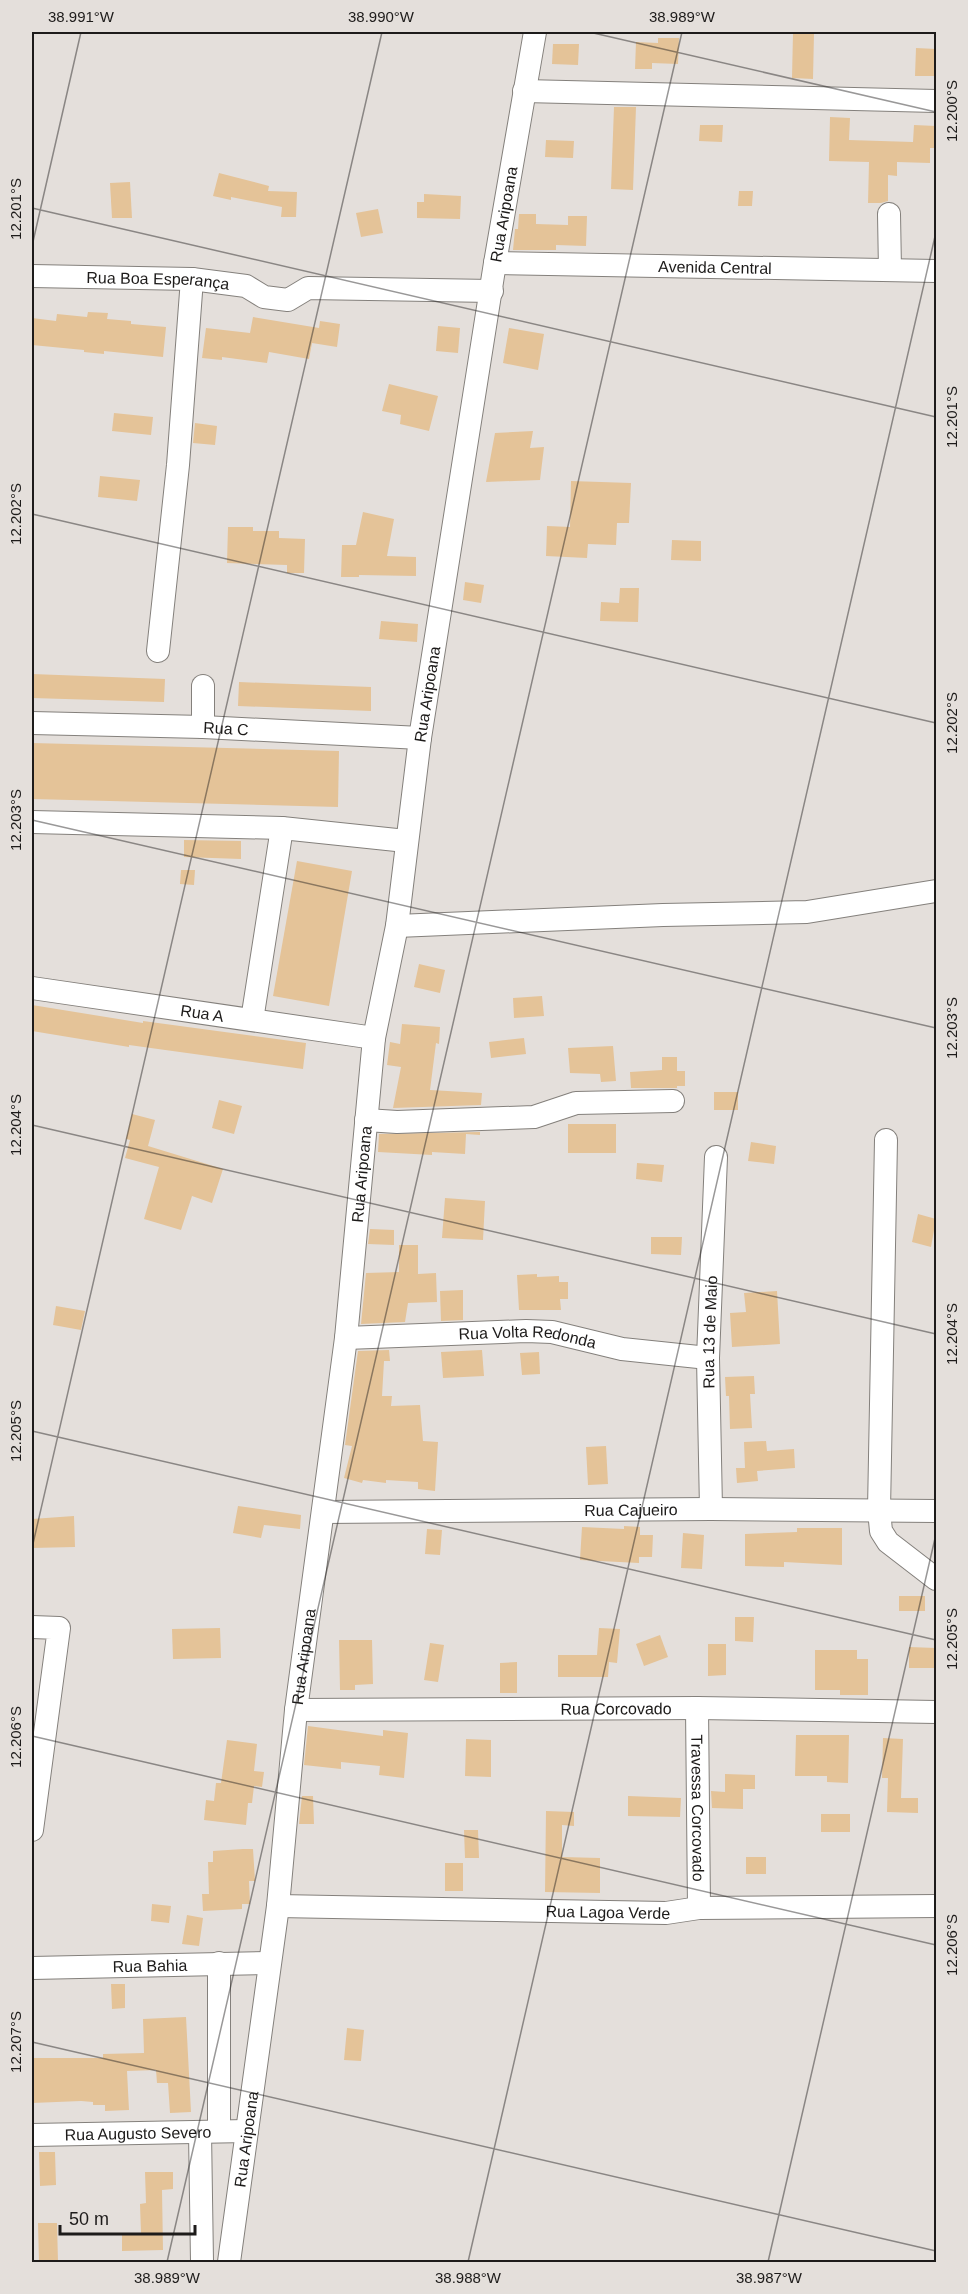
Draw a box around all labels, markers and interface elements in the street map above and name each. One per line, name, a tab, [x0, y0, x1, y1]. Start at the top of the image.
text: 38.991°W	[48, 8, 115, 25]
text: 38.990°W	[348, 8, 415, 25]
text: 38.989°W	[649, 8, 716, 25]
text: 12.200°S	[943, 80, 960, 142]
street label: Rua Aripoana	[487, 165, 521, 264]
text: 12.201°S	[7, 178, 24, 240]
street label: Avenida Central	[658, 258, 772, 277]
street label: Rua Boa Esperança	[86, 269, 230, 293]
text: 12.201°S	[943, 386, 960, 448]
text: 12.202°S	[7, 483, 24, 545]
street label: Rua Aripoana	[411, 645, 443, 743]
text: 12.202°S	[943, 692, 960, 754]
street label: Rua C	[203, 719, 249, 738]
text: 12.203°S	[7, 789, 24, 851]
text: 12.203°S	[943, 997, 960, 1059]
street label: Rua A	[179, 1002, 225, 1025]
text: 12.204°S	[7, 1094, 24, 1156]
street label: Rua Aripoana	[349, 1125, 375, 1223]
street label: Rua 13 de Maio	[700, 1275, 720, 1389]
text: 12.204°S	[943, 1303, 960, 1365]
street label: Rua Volta Redonda	[458, 1323, 598, 1351]
text: 12.205°S	[7, 1400, 24, 1462]
street label: Rua Cajueiro	[584, 1501, 678, 1519]
street label: Rua Aripoana	[289, 1607, 319, 1706]
text: 12.205°S	[943, 1608, 960, 1670]
street label: Rua Corcovado	[560, 1700, 672, 1718]
text: 12.206°S	[7, 1706, 24, 1768]
street label: Travessa Corcovado	[688, 1734, 707, 1882]
street label: Rua Lagoa Verde	[545, 1903, 671, 1922]
text: 12.206°S	[943, 1914, 960, 1976]
street label: Rua Bahia	[112, 1957, 188, 1975]
text: 12.207°S	[7, 2011, 24, 2073]
street label: Rua Aripoana	[231, 2090, 261, 2188]
street label: Rua Augusto Severo	[64, 2124, 212, 2143]
scale bar	[60, 2198, 195, 2236]
text: 50 m	[69, 2209, 109, 2229]
text: 38.989°W	[134, 2269, 201, 2286]
text: 38.988°W	[435, 2269, 502, 2286]
text: 38.987°W	[736, 2269, 803, 2286]

